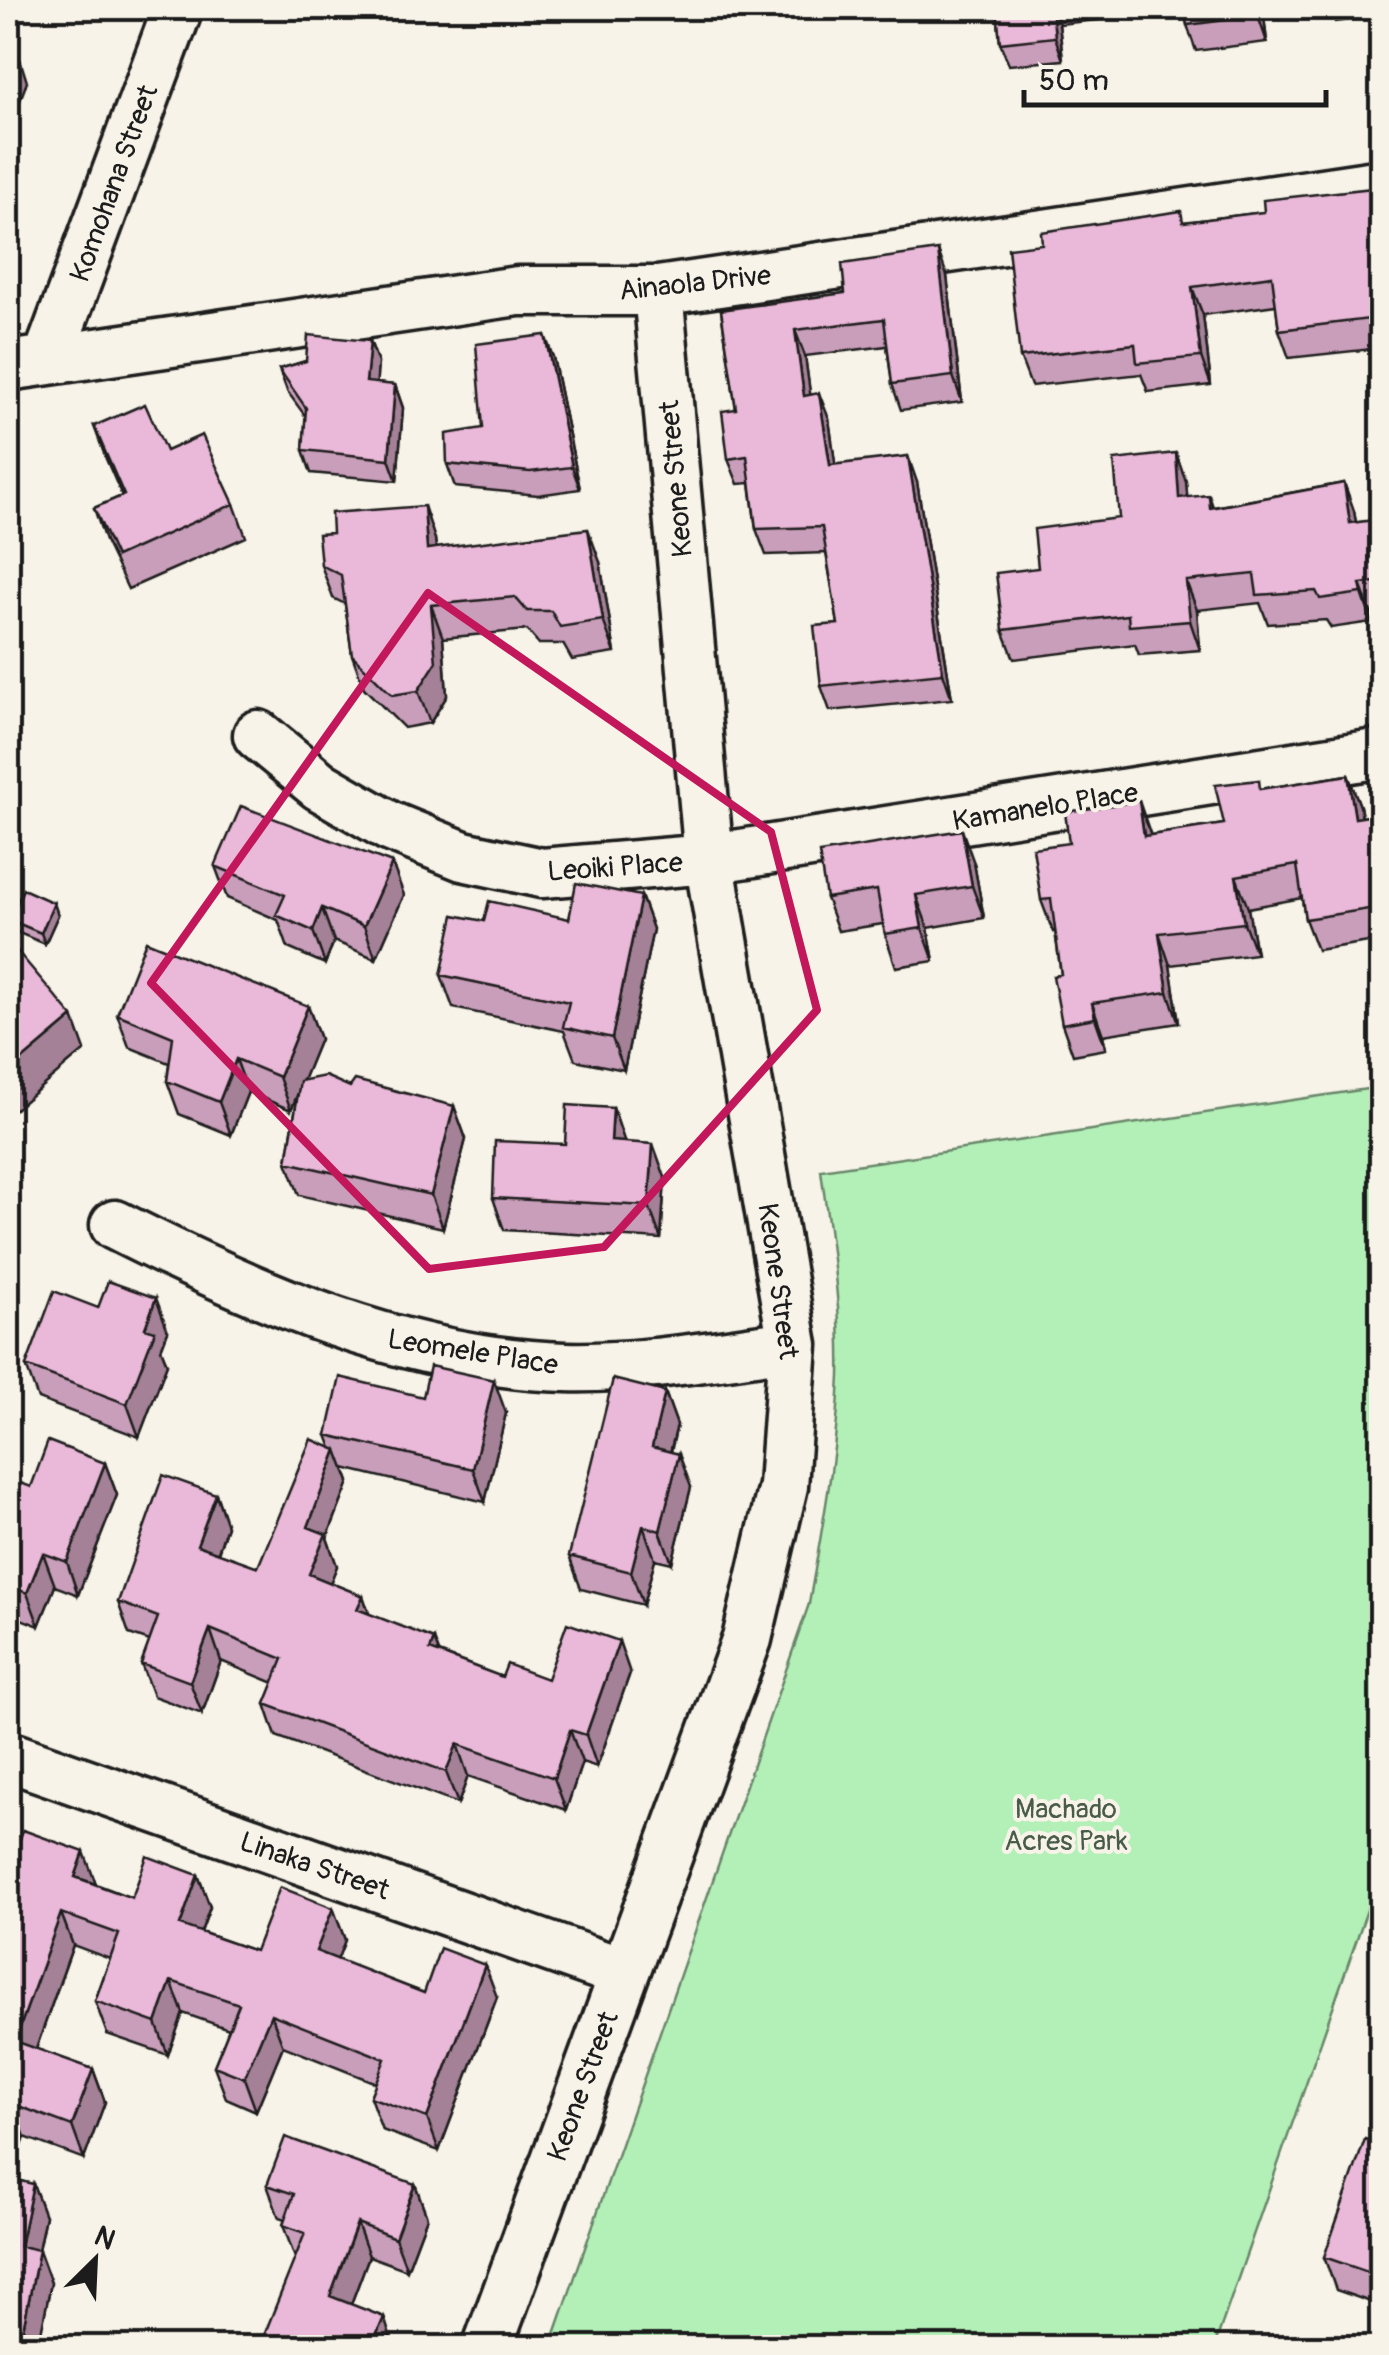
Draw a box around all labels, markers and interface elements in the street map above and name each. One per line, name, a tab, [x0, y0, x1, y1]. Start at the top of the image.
scale bar	[1024, 45, 1326, 107]
text: 50 m	[1039, 62, 1109, 99]
street label: Komohana Street	[63, 80, 167, 287]
street label: Ainaola Drive	[618, 258, 773, 309]
street label: Keone Street	[652, 398, 701, 559]
street label: Kamanelo Place	[950, 775, 1141, 839]
street label: Leoiki Place	[546, 845, 684, 890]
street label: Keone Street	[749, 1201, 806, 1362]
street label: Leomele Place	[385, 1322, 561, 1383]
park label: Machado Acres Park	[1004, 1792, 1128, 1859]
street label: Linaka Street	[235, 1824, 395, 1909]
street label: Keone Street	[540, 2006, 627, 2166]
north arrow	[45, 2210, 145, 2310]
text: N	[89, 2219, 120, 2258]

